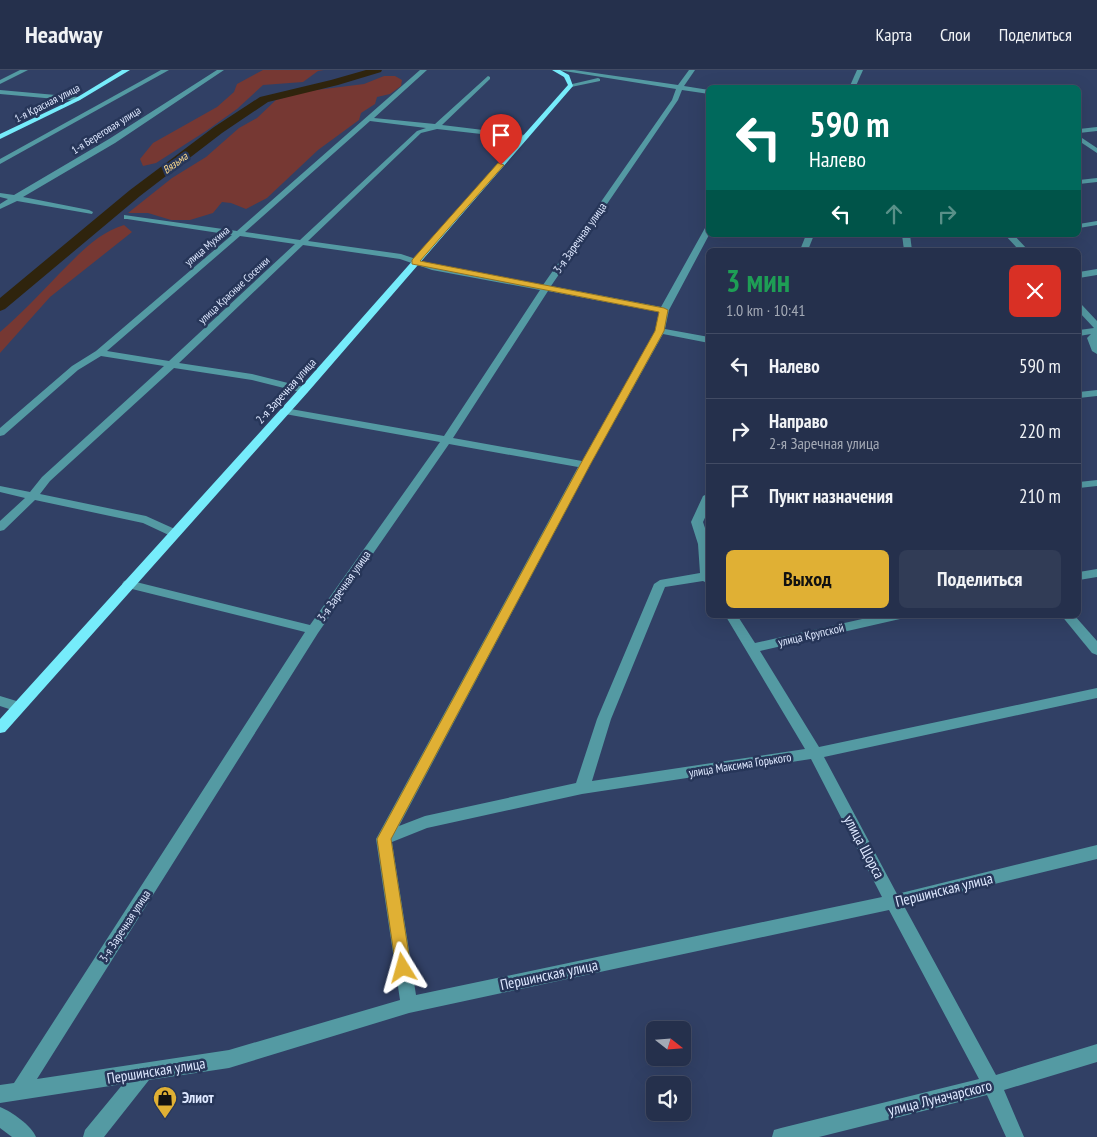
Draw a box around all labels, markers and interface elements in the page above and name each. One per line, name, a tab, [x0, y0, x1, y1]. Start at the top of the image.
text: Headway	[25, 19, 102, 50]
text: Карта	[875, 23, 912, 46]
text: Слои	[940, 23, 971, 46]
text: Поделиться	[999, 23, 1072, 46]
street label: 1-я Красная улица	[12, 81, 82, 125]
text: 590 m	[809, 101, 890, 147]
street label: 1-я Береговая улица	[69, 103, 143, 157]
icon: left	[726, 105, 791, 170]
pin	[480, 114, 522, 165]
icon: arrive	[487, 121, 515, 149]
text: Налево	[809, 145, 866, 173]
water label: Вязьма	[160, 149, 191, 177]
street label: 3-я Заречная улица	[550, 199, 610, 276]
icon: left	[827, 200, 855, 228]
icon: ahead	[880, 200, 908, 228]
icon: right	[933, 200, 961, 228]
street label: улица Мухина	[182, 223, 232, 269]
street label: улица Красные Сосенки	[195, 253, 273, 327]
text: 3 мин	[726, 261, 790, 300]
button: close	[1009, 265, 1061, 317]
text: 1.0 km · 10:41	[726, 300, 806, 320]
icon: left	[726, 352, 754, 380]
text: Налево	[769, 354, 820, 378]
text: 590 m	[1019, 354, 1061, 378]
street label: 2-я Заречная улица	[252, 355, 319, 426]
text: Направо	[769, 409, 828, 433]
icon: right	[726, 417, 754, 445]
text: 220 m	[1019, 419, 1061, 443]
text: 2-я Заречная улица	[769, 433, 879, 453]
icon: arrive	[726, 482, 754, 510]
text: Пункт назначения	[769, 484, 893, 508]
text: 210 m	[1019, 484, 1061, 508]
street label: 3-я Заречная улица	[314, 547, 374, 624]
button: Выход	[726, 550, 889, 608]
button: Поделиться	[899, 550, 1061, 608]
street label: улица Крупской	[776, 620, 845, 649]
street label: улица Максима Горького	[688, 749, 792, 780]
street label: улица Щорса	[840, 812, 889, 882]
street label: Першинская улица	[893, 868, 994, 911]
street label: 3-я Заречная улица	[96, 887, 154, 965]
position arrow	[376, 941, 428, 993]
street label: Першинская улица	[498, 955, 600, 994]
north arrow	[646, 1021, 691, 1066]
map controls	[646, 1021, 691, 1121]
street label: Першинская улица	[105, 1053, 207, 1088]
street label: улица Луначарского	[886, 1075, 994, 1120]
button: sound	[646, 1076, 691, 1121]
shop icon: Элиот	[152, 1085, 178, 1119]
place label: Элиот	[182, 1088, 215, 1107]

